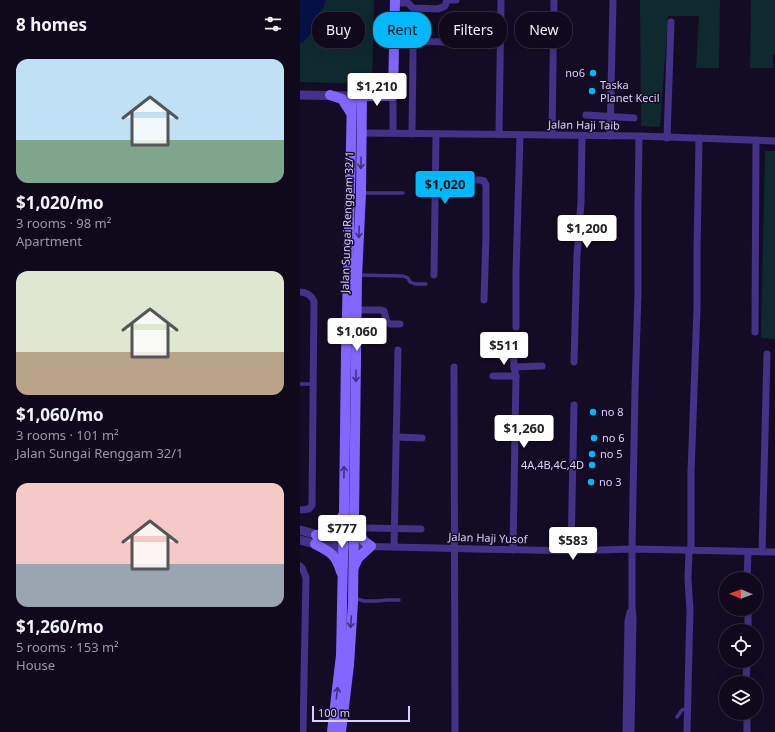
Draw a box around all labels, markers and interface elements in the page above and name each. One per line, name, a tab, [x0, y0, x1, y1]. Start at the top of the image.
chip: Buy	[312, 12, 365, 48]
chip: Rent	[373, 12, 431, 48]
chip: Filters	[439, 12, 507, 48]
chip: New	[515, 12, 572, 48]
text: 8 homes	[16, 13, 87, 36]
icon: filters	[262, 13, 284, 35]
place label: no6	[565, 65, 585, 80]
marker: no6	[588, 68, 598, 78]
pin: $1,210	[344, 73, 410, 107]
text: $1,210	[357, 77, 397, 95]
place label: Taska Planet Kecil	[600, 77, 659, 105]
icon: home	[114, 85, 186, 157]
marker: Taska Planet Kecil	[587, 86, 597, 96]
street label: Jalan Haji Taib	[547, 116, 620, 133]
street label: Jalan Sungai Renggam 32/1	[336, 151, 356, 294]
one-way arrow	[357, 156, 365, 169]
pin: $1,020	[412, 171, 478, 205]
text: $1,020	[425, 175, 465, 193]
text: $1,020/mo	[16, 191, 104, 214]
text: 3 rooms · 98 m²	[16, 214, 111, 232]
pin: $1,200	[554, 215, 620, 249]
text: $1,200	[567, 219, 607, 237]
one-way arrow	[355, 225, 363, 238]
text: Apartment	[16, 232, 82, 250]
icon: home	[114, 297, 186, 369]
pin: $1,060	[324, 318, 390, 352]
text: $1,060	[337, 322, 377, 340]
pin: $511	[480, 332, 528, 366]
text: $511	[489, 336, 519, 354]
one-way arrow	[352, 369, 360, 382]
text: $1,060/mo	[16, 403, 104, 426]
place label: no 8	[601, 404, 624, 419]
marker: no 8	[588, 407, 598, 417]
pin: $1,260	[491, 415, 557, 449]
text: $1,260	[504, 419, 544, 437]
text: 3 rooms · 101 m²	[16, 426, 119, 444]
place label: no 6	[602, 430, 625, 445]
marker: no 6	[589, 433, 599, 443]
text: Jalan Sungai Renggam 32/1	[16, 444, 184, 462]
place label: no 5	[600, 446, 623, 461]
marker: no 5	[587, 449, 597, 459]
place label: 4A,4B,4C,4D	[521, 457, 584, 472]
marker: 4A,4B,4C,4D	[587, 460, 597, 470]
one-way arrow	[341, 466, 348, 479]
place label: no 3	[599, 474, 622, 489]
marker: no 3	[586, 477, 596, 487]
icon: home	[114, 509, 186, 581]
pin: $777	[318, 515, 366, 549]
text: $777	[327, 519, 357, 537]
pin: $583	[549, 527, 597, 561]
street label: Jalan Haji Yusof	[447, 529, 529, 546]
text: $583	[558, 531, 588, 549]
north arrow	[719, 572, 763, 616]
map controls	[719, 572, 763, 720]
text: $1,260/mo	[16, 615, 104, 638]
one-way arrow	[348, 615, 355, 628]
button: locate	[719, 624, 763, 668]
text: 5 rooms · 153 m²	[16, 638, 119, 656]
text: House	[16, 656, 55, 674]
button: layers	[719, 676, 763, 720]
one-way arrow	[333, 687, 341, 700]
scale bar	[312, 704, 410, 723]
text: 100 m	[318, 705, 350, 720]

